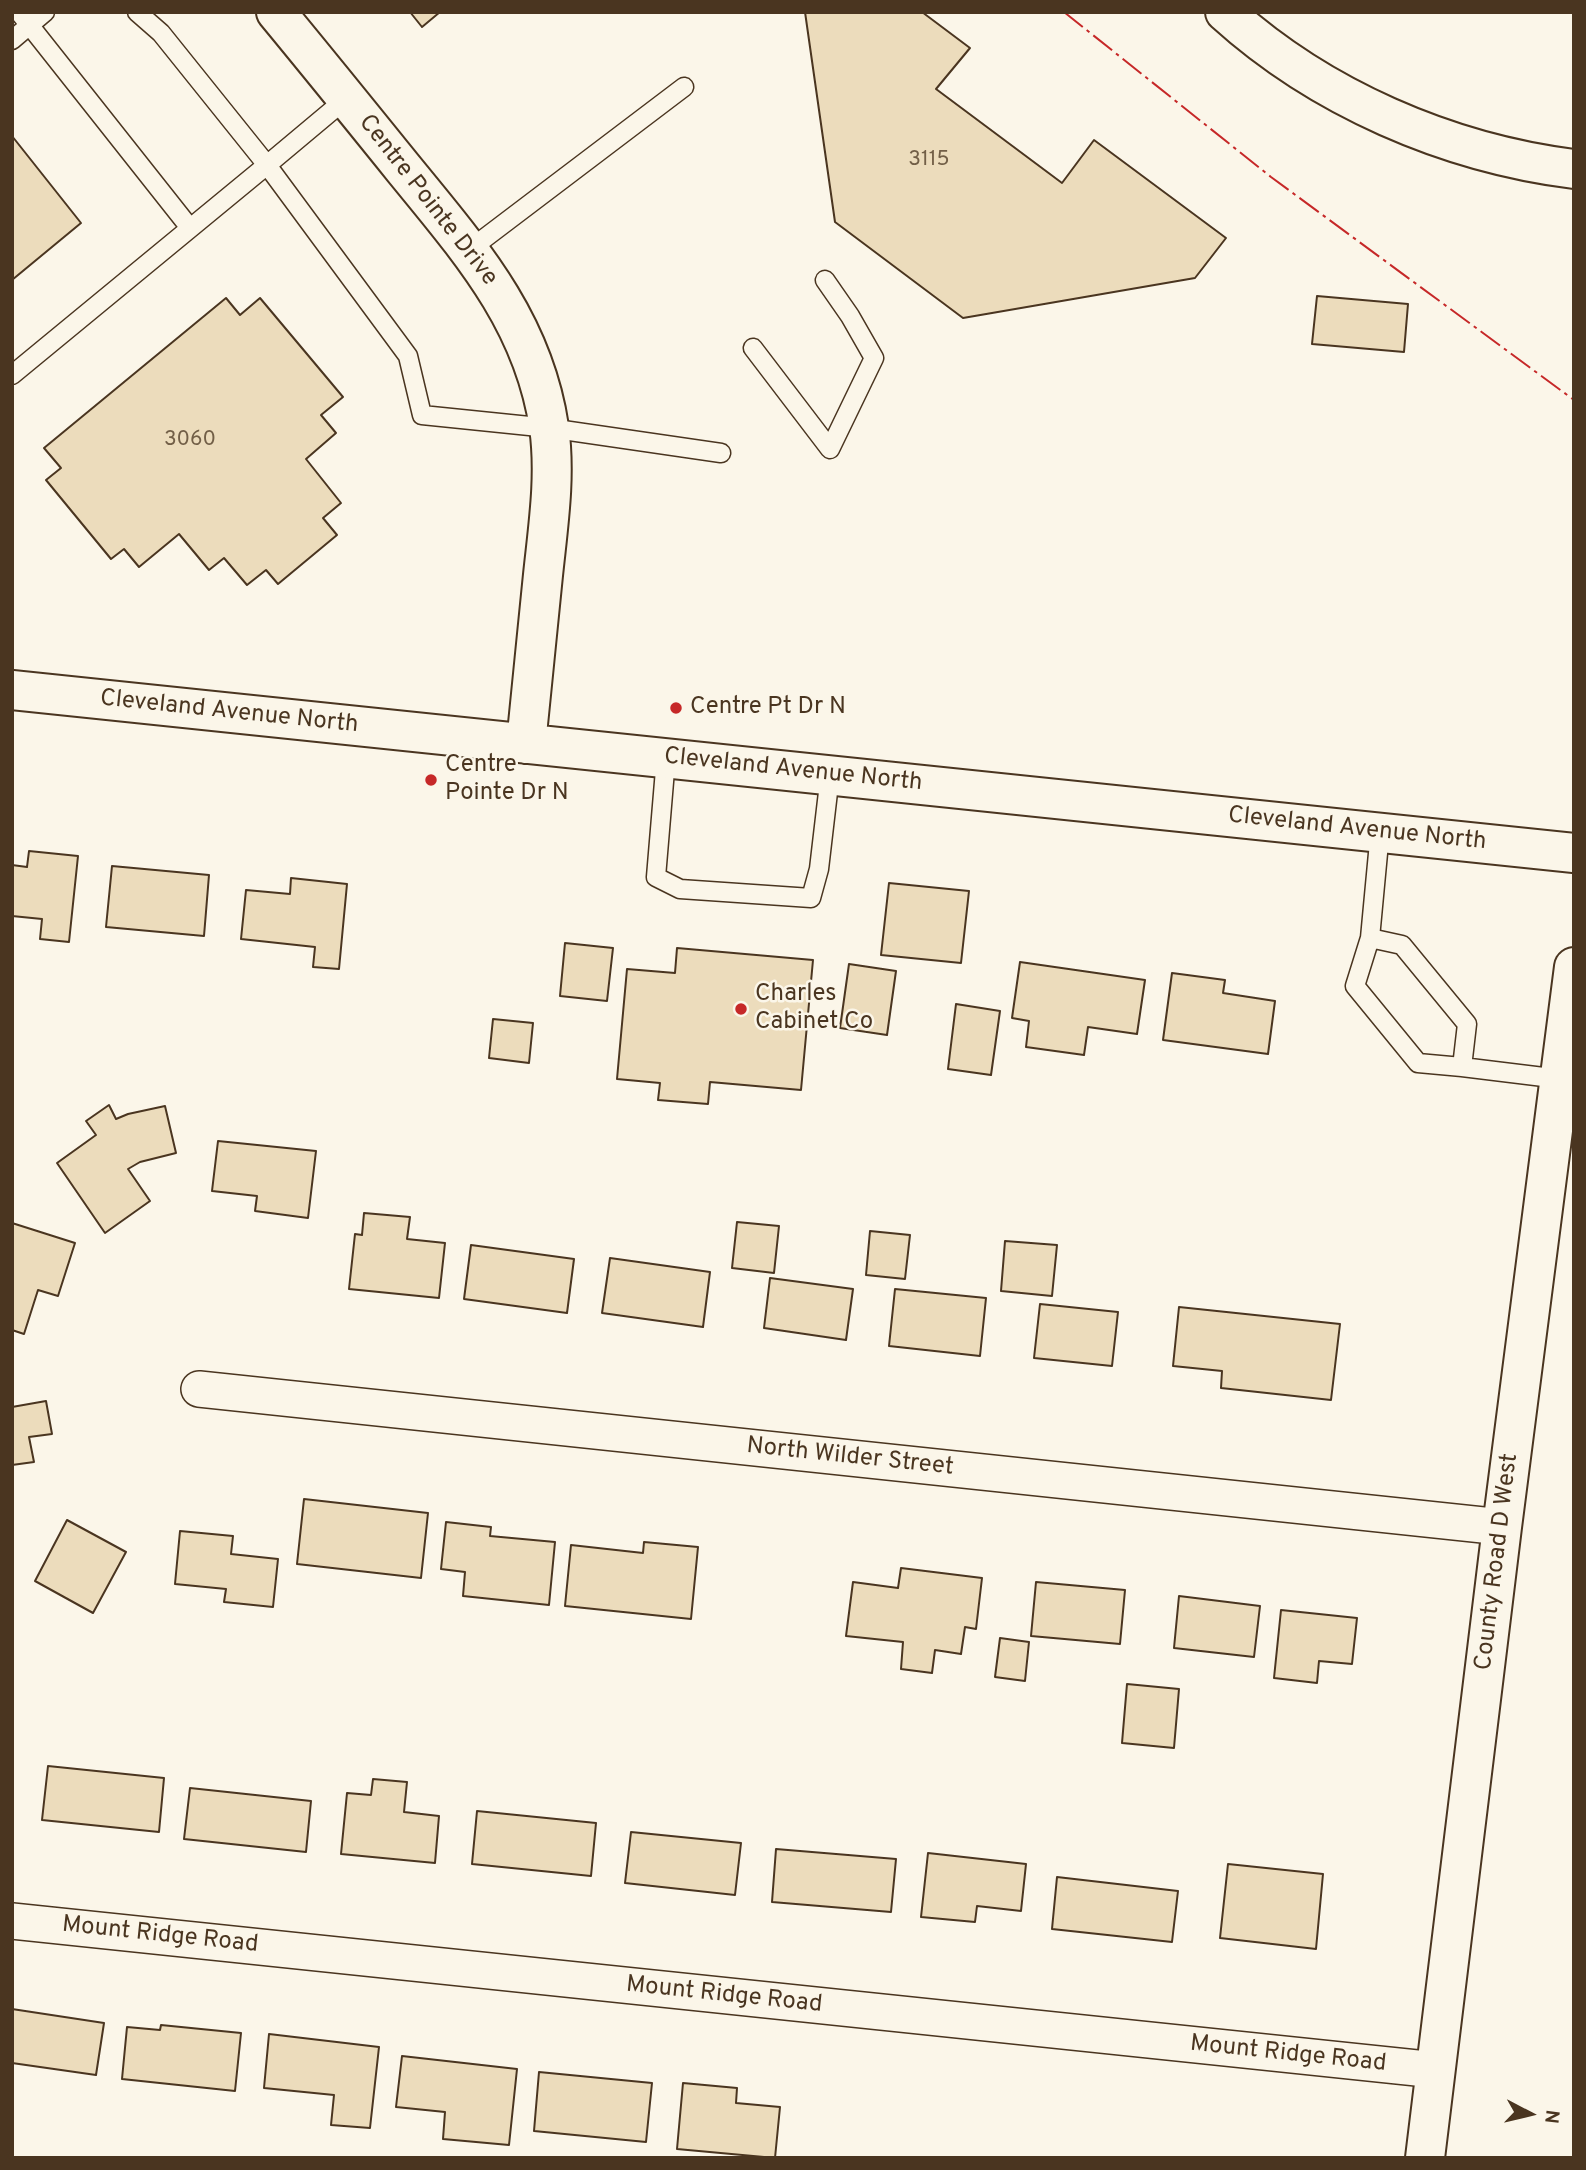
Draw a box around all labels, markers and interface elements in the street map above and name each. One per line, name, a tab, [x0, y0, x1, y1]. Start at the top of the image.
street label: Centre Pointe Drive	[351, 110, 503, 292]
house number: 3115	[908, 148, 950, 174]
house number: 3060	[164, 428, 216, 454]
street label: Cleveland Avenue North	[98, 685, 360, 741]
place label: Centre Pt Dr N	[690, 694, 846, 722]
marker: Centre Pt Dr N	[668, 700, 684, 716]
street label: Cleveland Avenue North	[662, 743, 924, 799]
place label: Centre Pointe Dr N	[445, 752, 569, 808]
marker: Centre Pointe Dr N	[423, 772, 439, 788]
street label: Cleveland Avenue North	[1226, 802, 1488, 858]
place label: Charles Cabinet Co	[755, 981, 873, 1037]
marker: Charles Cabinet Co	[733, 1001, 749, 1017]
street label: North Wilder Street	[745, 1433, 955, 1483]
street label: County Road D West	[1470, 1452, 1526, 1672]
street label: Mount Ridge Road	[60, 1911, 260, 1961]
street label: Mount Ridge Road	[624, 1971, 824, 2021]
street label: Mount Ridge Road	[1188, 2030, 1388, 2080]
north arrow	[1495, 2079, 1565, 2149]
text: N	[1538, 2108, 1564, 2125]

